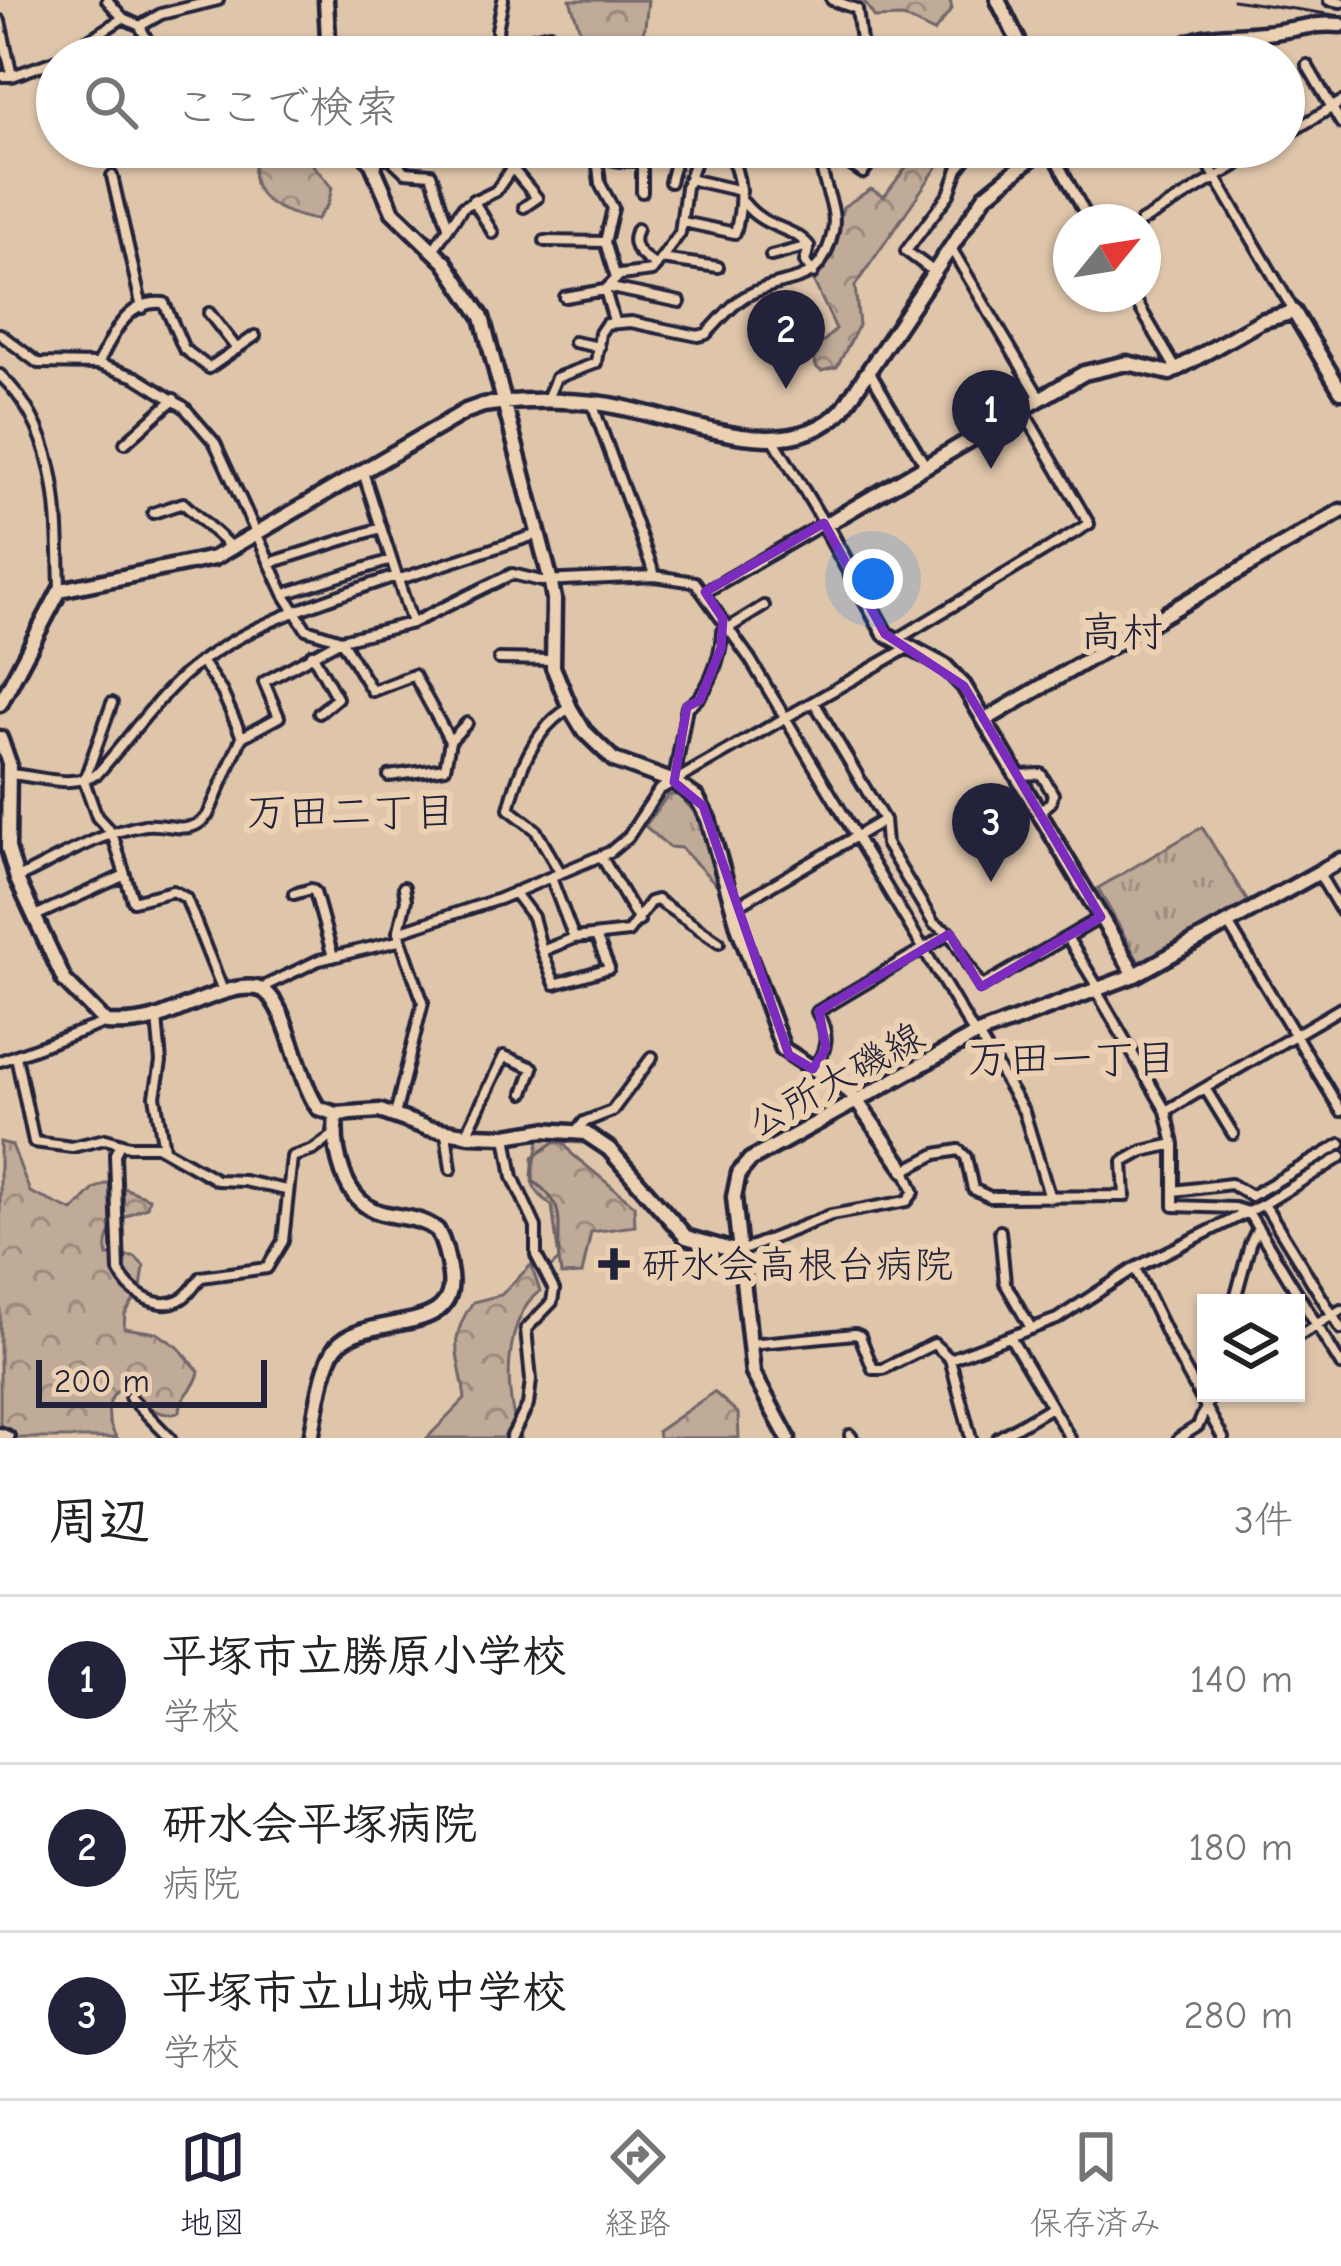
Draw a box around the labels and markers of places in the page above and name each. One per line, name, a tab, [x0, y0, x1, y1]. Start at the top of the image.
pin: 2	[747, 290, 825, 389]
pin: 1	[952, 370, 1030, 469]
pin: 3	[952, 783, 1030, 882]
place label: 研水会高根台病院	[641, 1243, 953, 1288]
marker: 研水会高根台病院	[598, 1248, 630, 1280]

